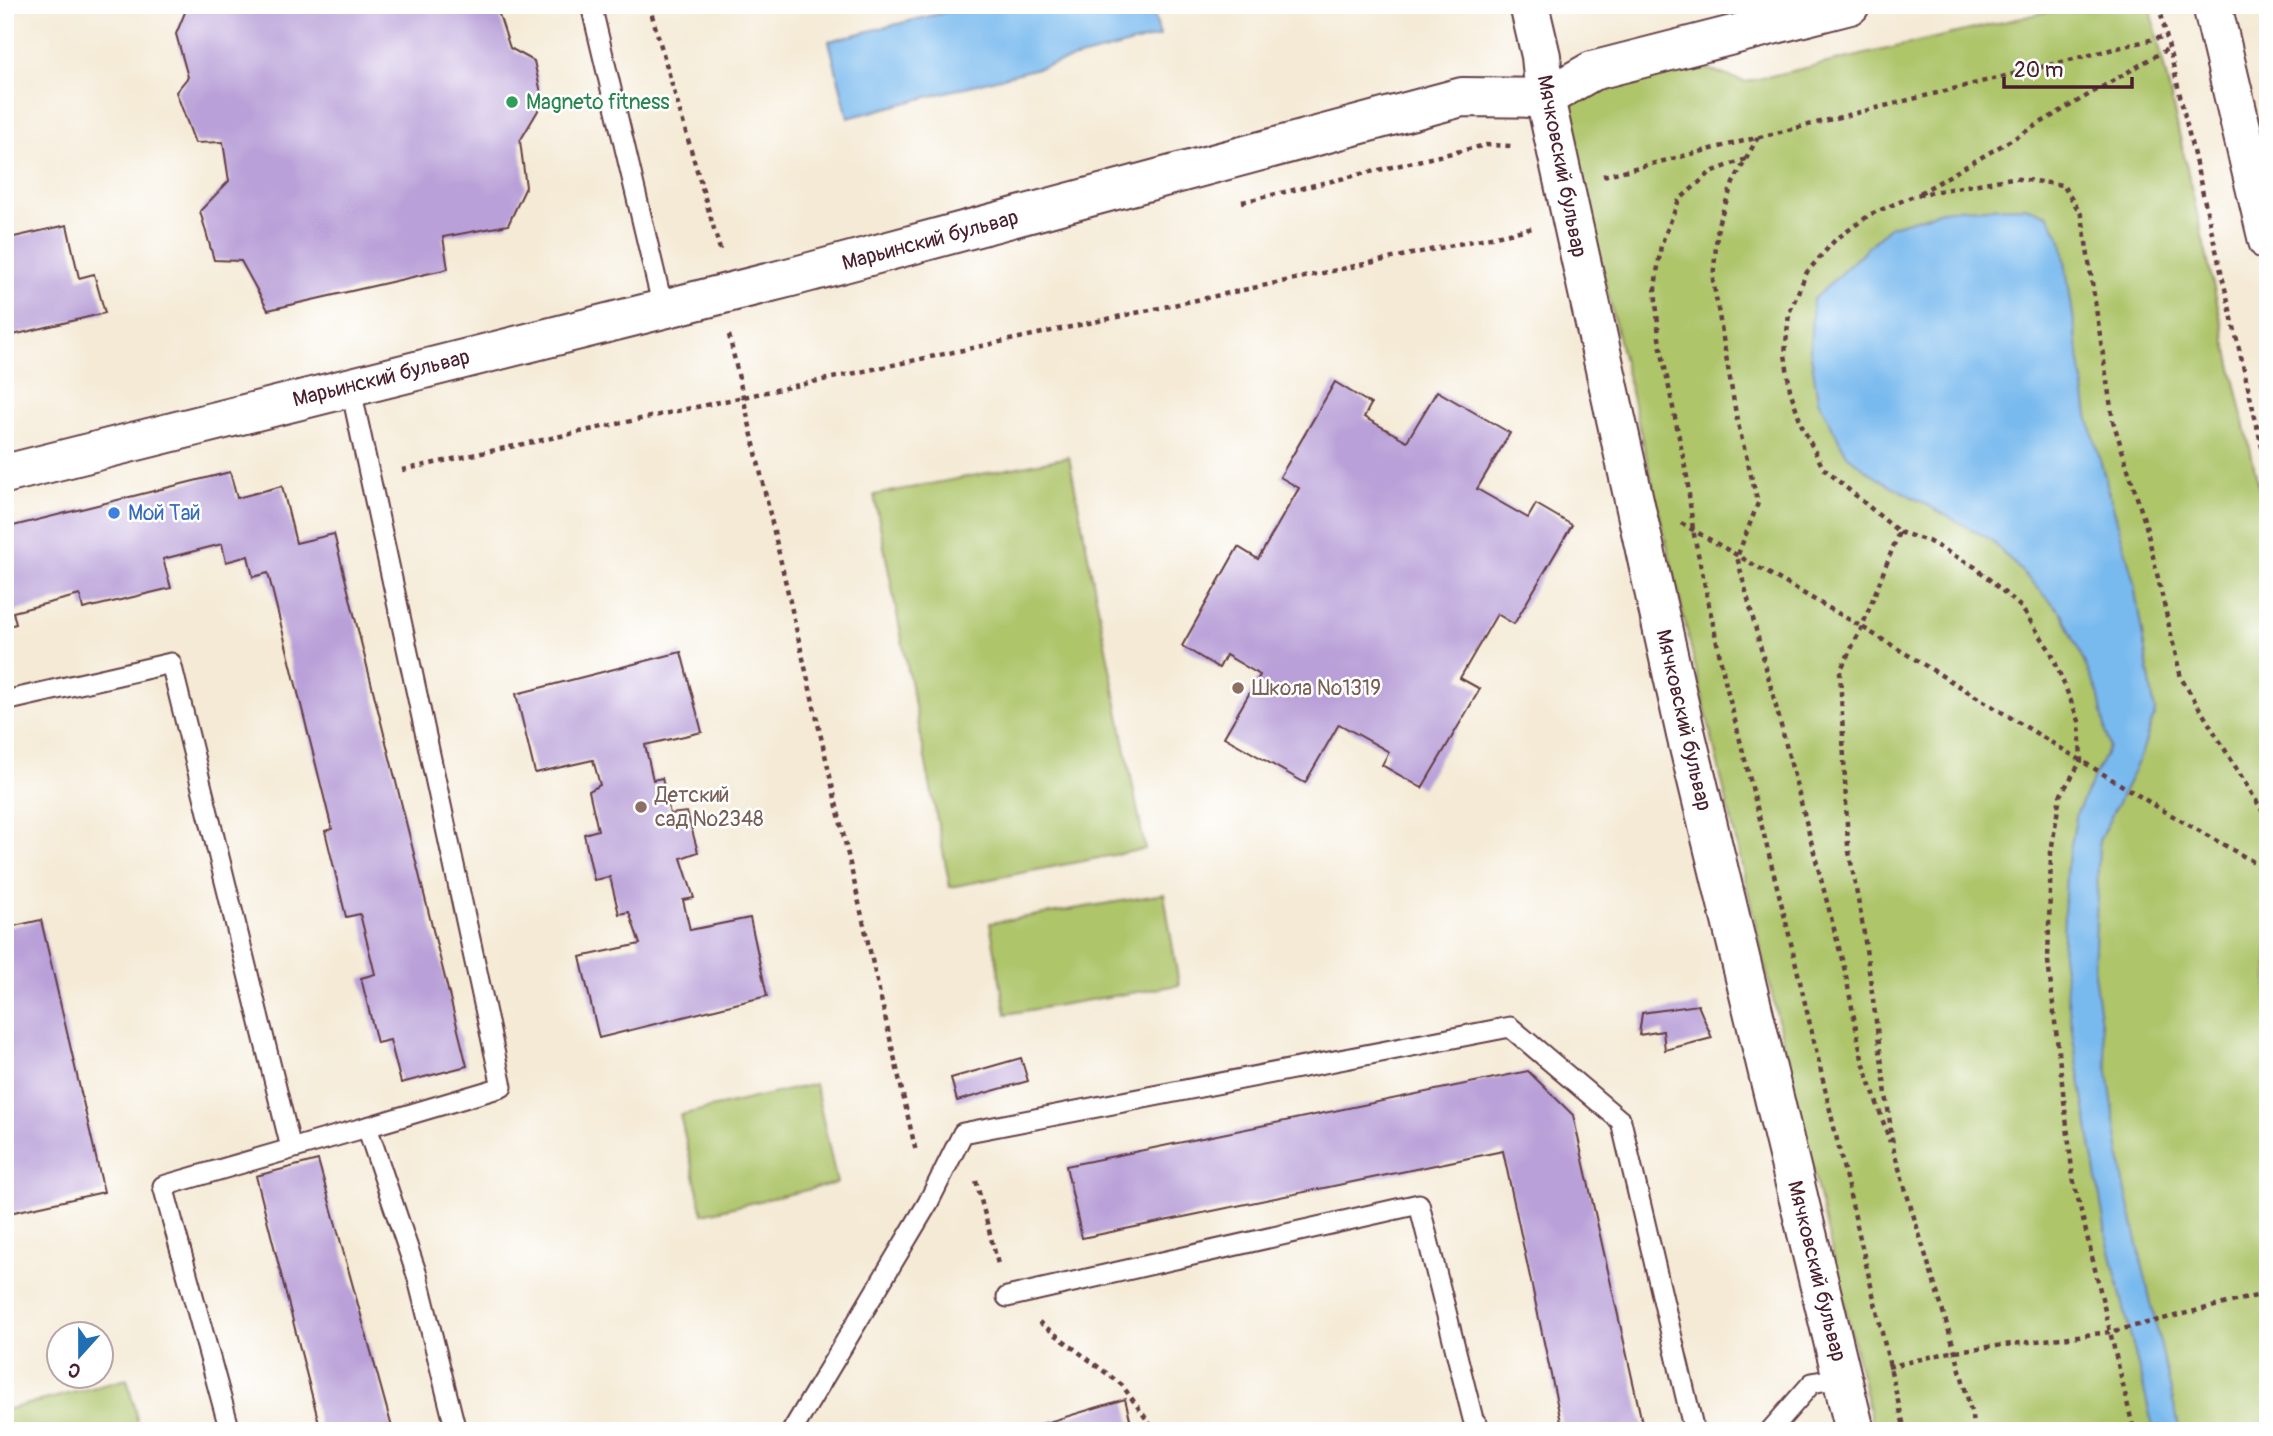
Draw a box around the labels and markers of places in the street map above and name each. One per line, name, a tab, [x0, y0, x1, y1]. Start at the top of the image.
place label: Magneto fitness	[526, 89, 670, 116]
marker: Magneto fitness	[504, 94, 520, 110]
place label: Мой Тай	[128, 500, 201, 527]
marker: Мой Тай	[106, 505, 122, 521]
place label: Школа №1319	[1252, 675, 1381, 702]
marker: Школа №1319	[1230, 680, 1246, 696]
place label: Детский сад №2348	[654, 782, 764, 833]
marker: Детский сад №2348	[633, 799, 649, 815]

